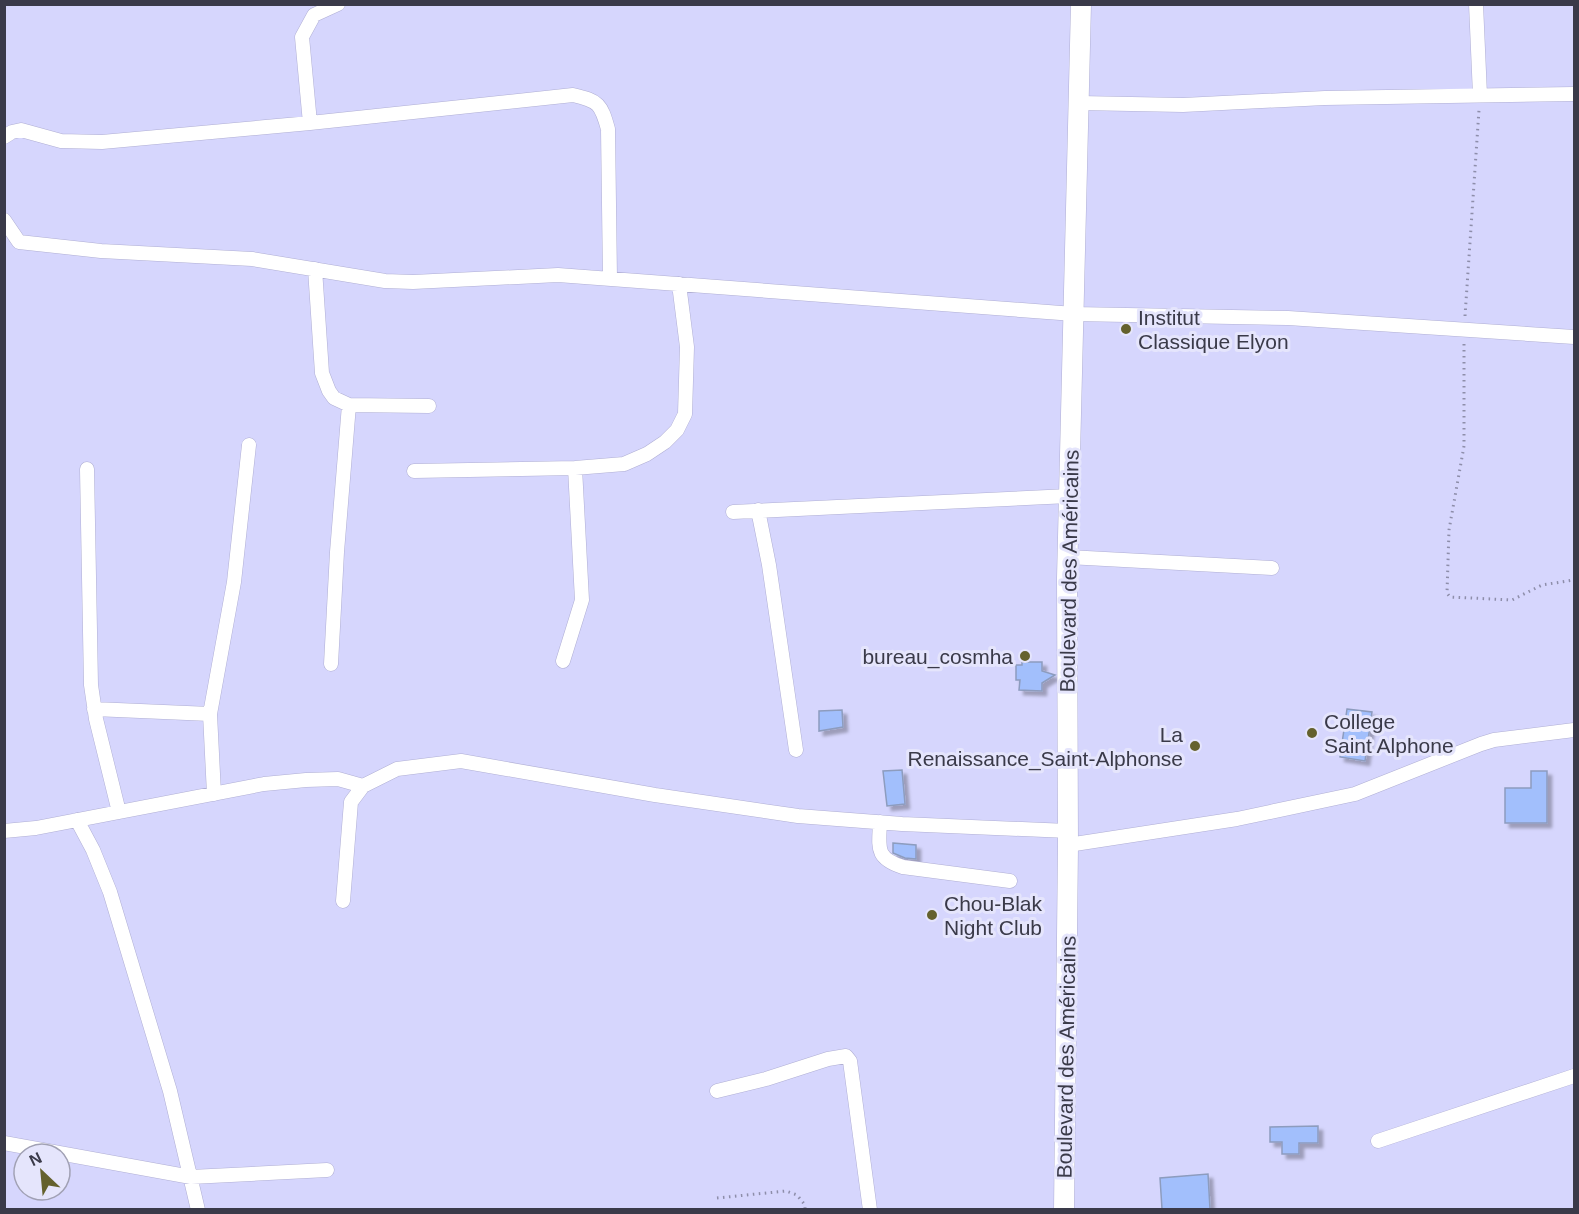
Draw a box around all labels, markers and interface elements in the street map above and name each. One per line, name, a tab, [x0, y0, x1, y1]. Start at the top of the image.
place label: Institut Classique Elyon	[1138, 306, 1289, 353]
marker: Institut Classique Elyon	[1119, 322, 1133, 336]
street label: Boulevard des Américains	[1055, 449, 1083, 693]
place label: bureau_cosmha	[862, 645, 1013, 669]
marker: bureau_cosmha	[1018, 649, 1032, 663]
place label: College Saint Alphone	[1324, 710, 1454, 757]
place label: La Renaissance_Saint-Alphonse	[907, 723, 1183, 771]
marker: College Saint Alphone	[1305, 726, 1319, 740]
marker: La Renaissance_Saint-Alphonse	[1188, 739, 1202, 753]
place label: Chou-Blak Night Club	[944, 892, 1043, 939]
marker: Chou-Blak Night Club	[925, 908, 939, 922]
street label: Boulevard des Américains	[1052, 935, 1080, 1179]
north arrow	[12, 1142, 72, 1202]
text: N	[27, 1149, 45, 1169]

